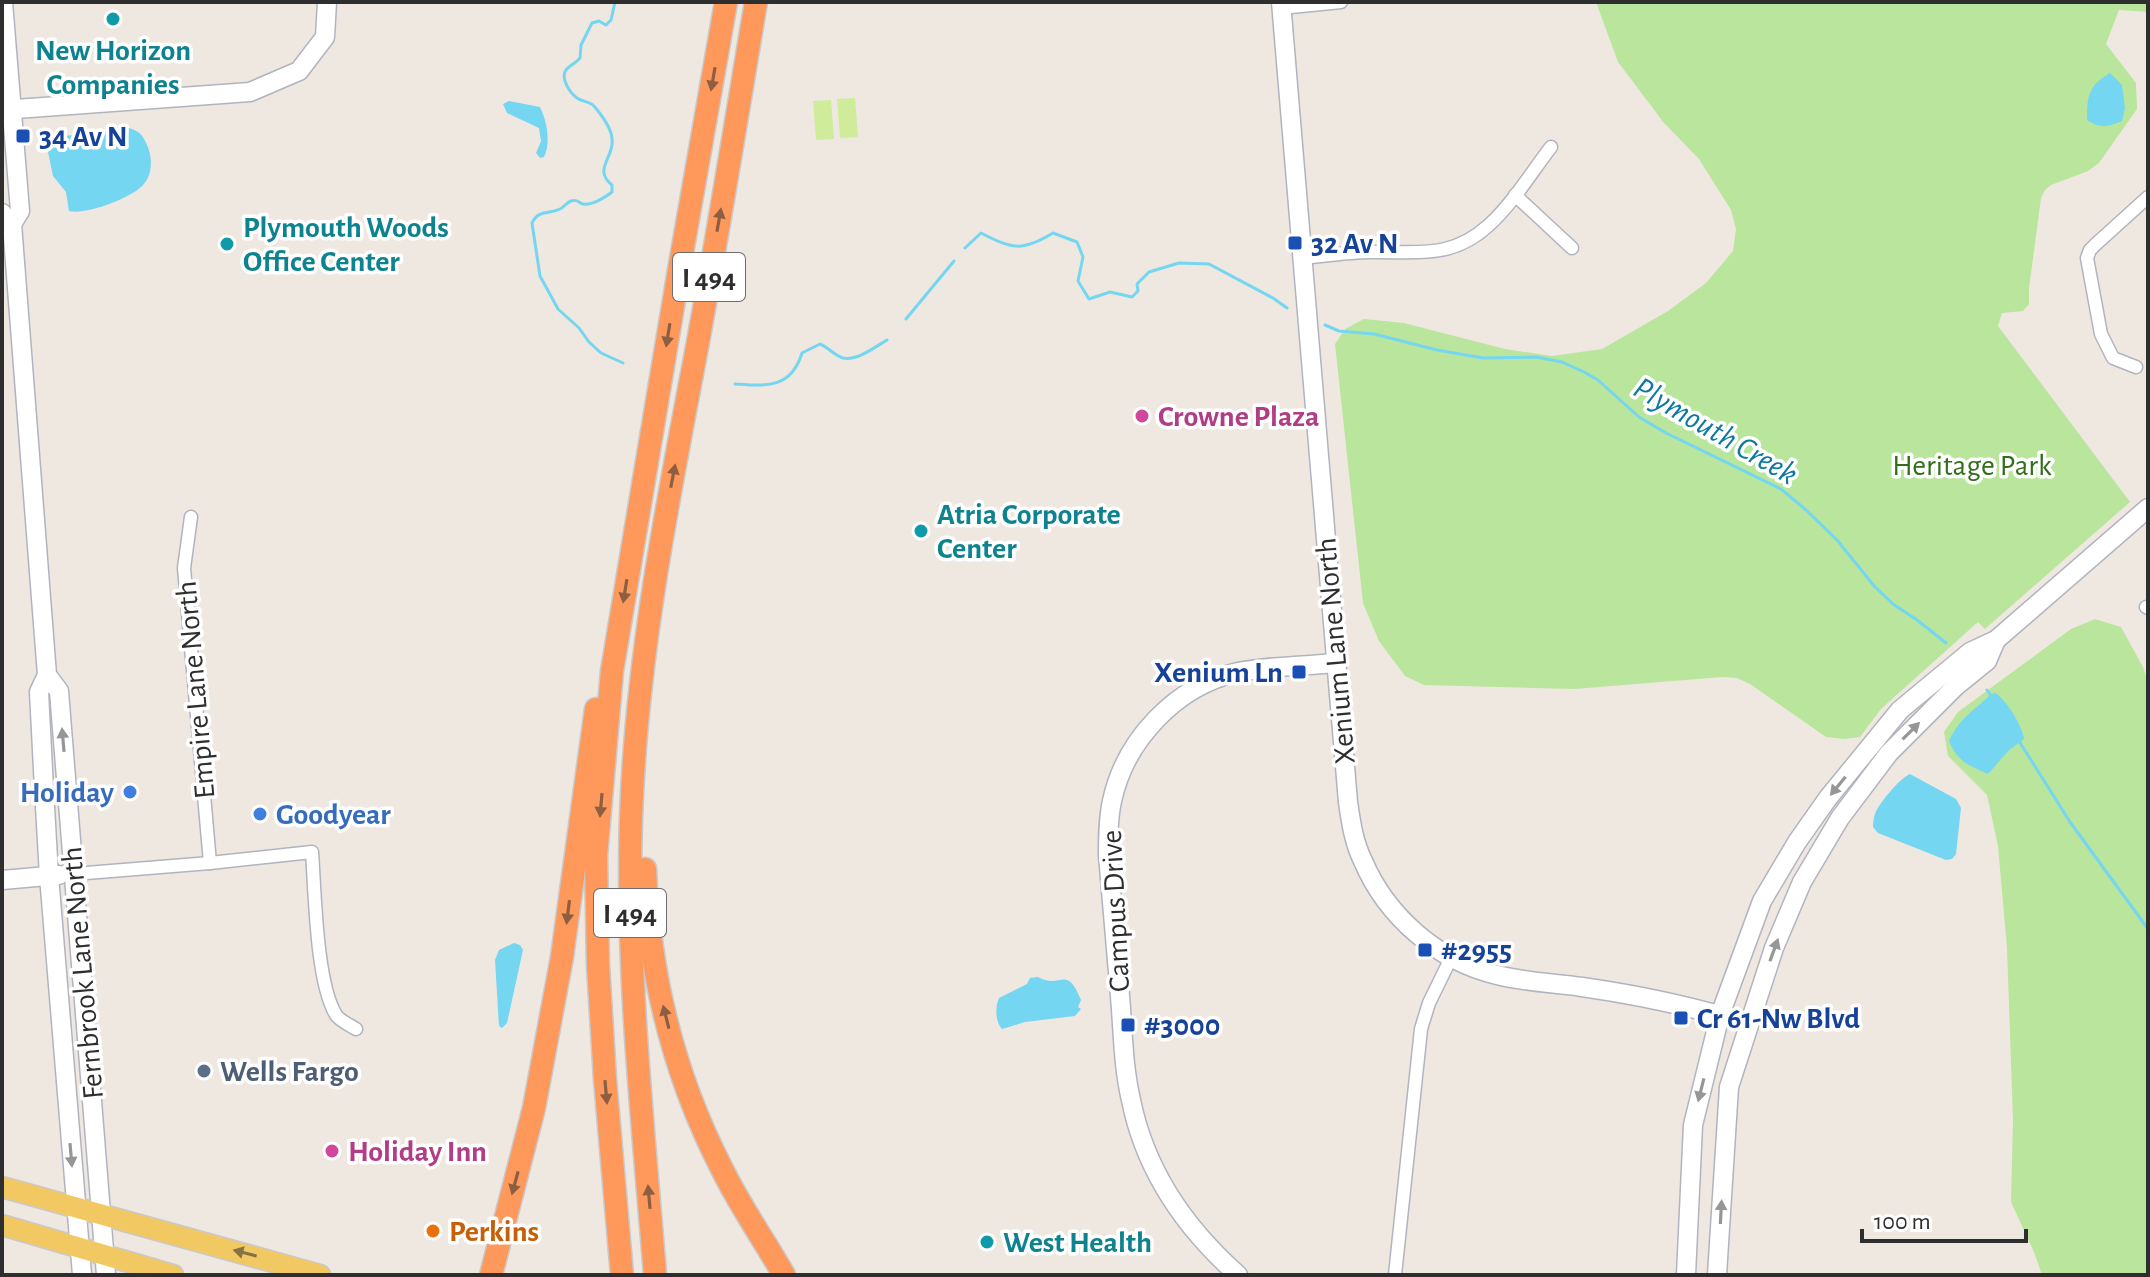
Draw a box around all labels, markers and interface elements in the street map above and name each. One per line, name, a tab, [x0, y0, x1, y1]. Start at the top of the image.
marker: New Horizon Companies	[104, 10, 122, 28]
place label: New Horizon Companies	[35, 36, 191, 100]
one-way arrow	[706, 67, 718, 92]
place label: 34 Av N	[39, 122, 128, 152]
marker: 34 Av N	[14, 127, 32, 145]
one-way arrow	[713, 207, 725, 232]
place label: Plymouth Woods Office Center	[243, 213, 449, 277]
place label: 32 Av N	[1311, 229, 1399, 259]
marker: 32 Av N	[1286, 234, 1304, 252]
marker: Plymouth Woods Office Center	[218, 235, 236, 253]
road number: I 494	[673, 253, 745, 301]
one-way arrow	[661, 323, 673, 348]
water label: Plymouth Creek	[1628, 371, 1803, 490]
place label: Crowne Plaza	[1158, 402, 1320, 432]
marker: Crowne Plaza	[1133, 407, 1151, 425]
park label: Heritage Park	[1892, 451, 2052, 481]
one-way arrow	[667, 463, 679, 488]
place label: Atria Corporate Center	[937, 500, 1121, 564]
marker: Atria Corporate Center	[912, 522, 930, 540]
street label: Xenium Lane North	[1311, 536, 1361, 765]
one-way arrow	[618, 579, 631, 604]
street label: Empire Lane North	[172, 580, 220, 800]
place label: Xenium Ln	[1154, 658, 1283, 688]
marker: Xenium Ln	[1290, 663, 1308, 681]
one-way arrow	[1901, 722, 1920, 741]
one-way arrow	[56, 727, 69, 752]
one-way arrow	[1830, 776, 1846, 796]
place label: Holiday	[20, 778, 115, 808]
marker: Holiday	[121, 783, 139, 801]
one-way arrow	[594, 793, 607, 818]
place label: Goodyear	[276, 800, 391, 830]
marker: Goodyear	[251, 805, 269, 823]
street label: Campus Drive	[1097, 829, 1135, 993]
street label: Fernbrook Lane North	[57, 845, 109, 1100]
road number: I 494	[594, 889, 666, 937]
one-way arrow	[561, 900, 574, 925]
place label: #2955	[1441, 936, 1512, 966]
one-way arrow	[1768, 938, 1781, 962]
marker: #2955	[1416, 941, 1434, 959]
place label: Cr 61-Nw Blvd	[1697, 1004, 1860, 1034]
one-way arrow	[660, 1005, 672, 1030]
marker: Cr 61-Nw Blvd	[1672, 1009, 1690, 1027]
place label: #3000	[1144, 1011, 1220, 1041]
marker: #3000	[1119, 1016, 1137, 1034]
place label: Wells Fargo	[220, 1057, 359, 1087]
marker: Wells Fargo	[195, 1062, 213, 1080]
one-way arrow	[1694, 1078, 1707, 1103]
one-way arrow	[600, 1080, 613, 1105]
place label: Holiday Inn	[348, 1137, 487, 1167]
marker: Holiday Inn	[323, 1142, 341, 1160]
one-way arrow	[65, 1143, 78, 1168]
one-way arrow	[508, 1171, 520, 1196]
one-way arrow	[642, 1184, 655, 1209]
scale bar	[1862, 1193, 2026, 1243]
one-way arrow	[1714, 1199, 1727, 1224]
text: 100 m	[1874, 1210, 1931, 1234]
place label: Perkins	[449, 1217, 539, 1247]
marker: Perkins	[424, 1222, 442, 1240]
place label: West Health	[1003, 1228, 1152, 1258]
marker: West Health	[978, 1233, 996, 1251]
one-way arrow	[232, 1246, 257, 1258]

